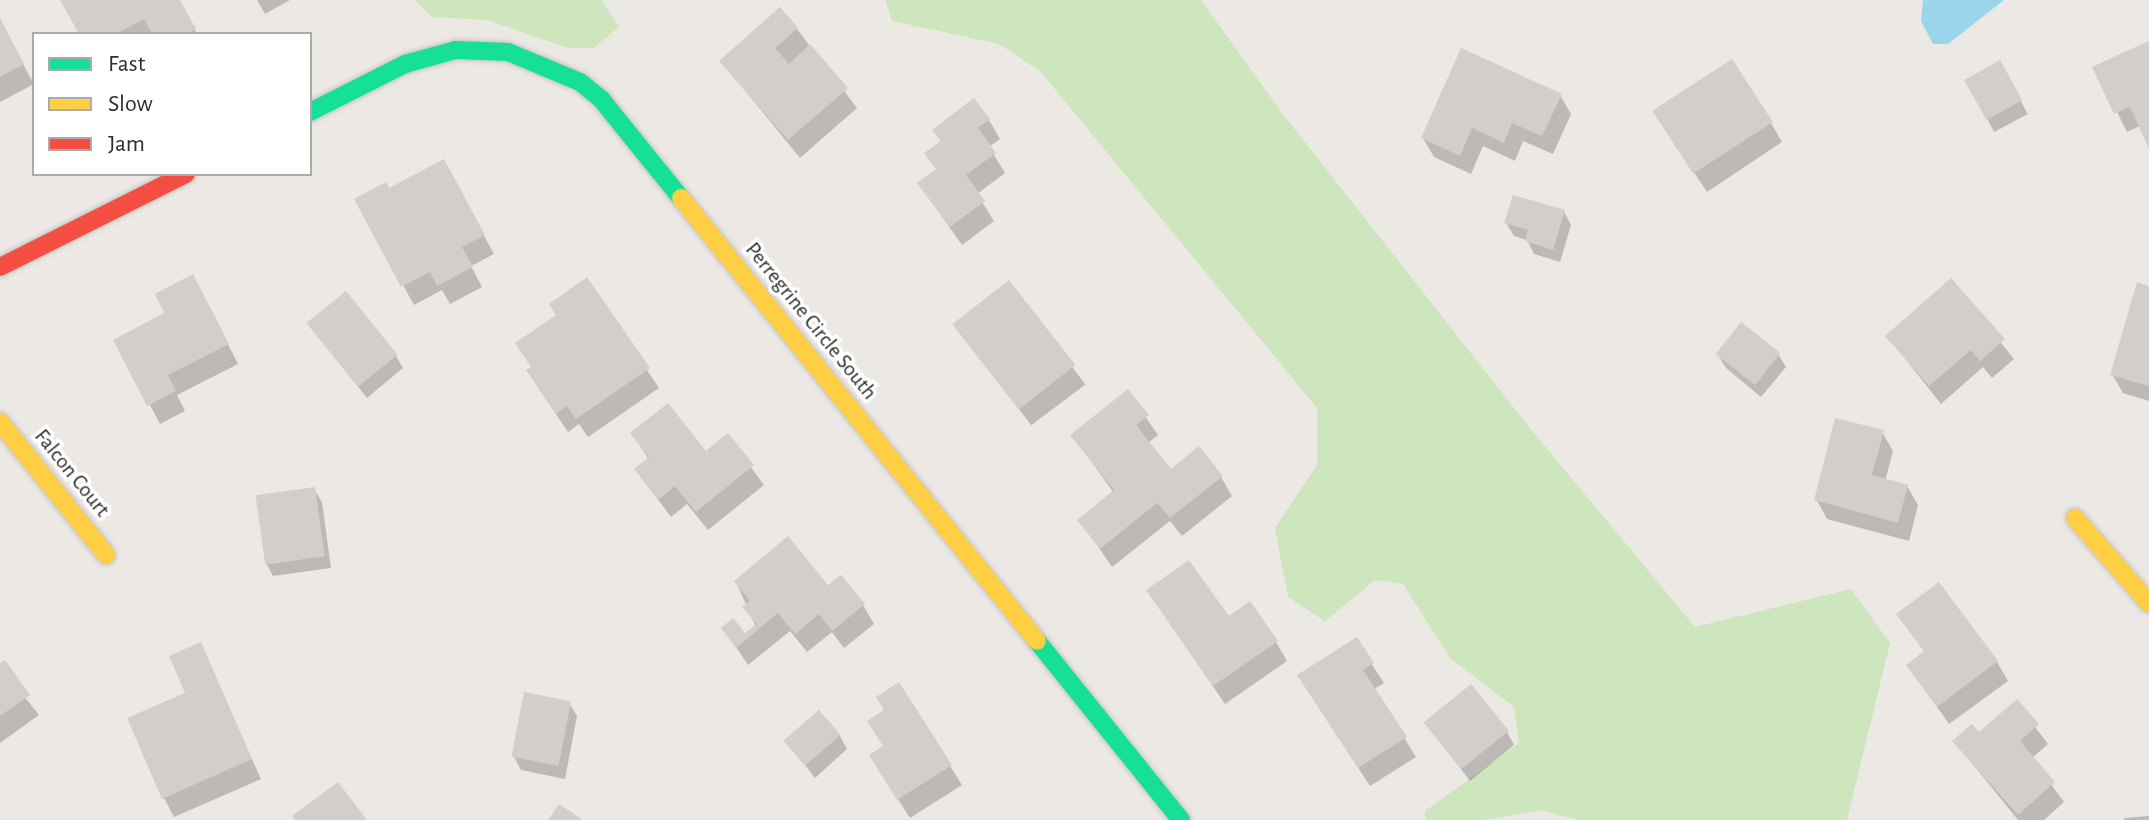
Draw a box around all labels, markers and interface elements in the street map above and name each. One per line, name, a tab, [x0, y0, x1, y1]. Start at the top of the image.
legend	[32, 32, 312, 176]
text: Fast	[108, 52, 145, 76]
text: Slow	[108, 92, 153, 116]
text: Jam	[108, 132, 145, 156]
street label: Perregrine Circle South	[739, 237, 883, 405]
street label: Falcon Court	[29, 424, 115, 522]

